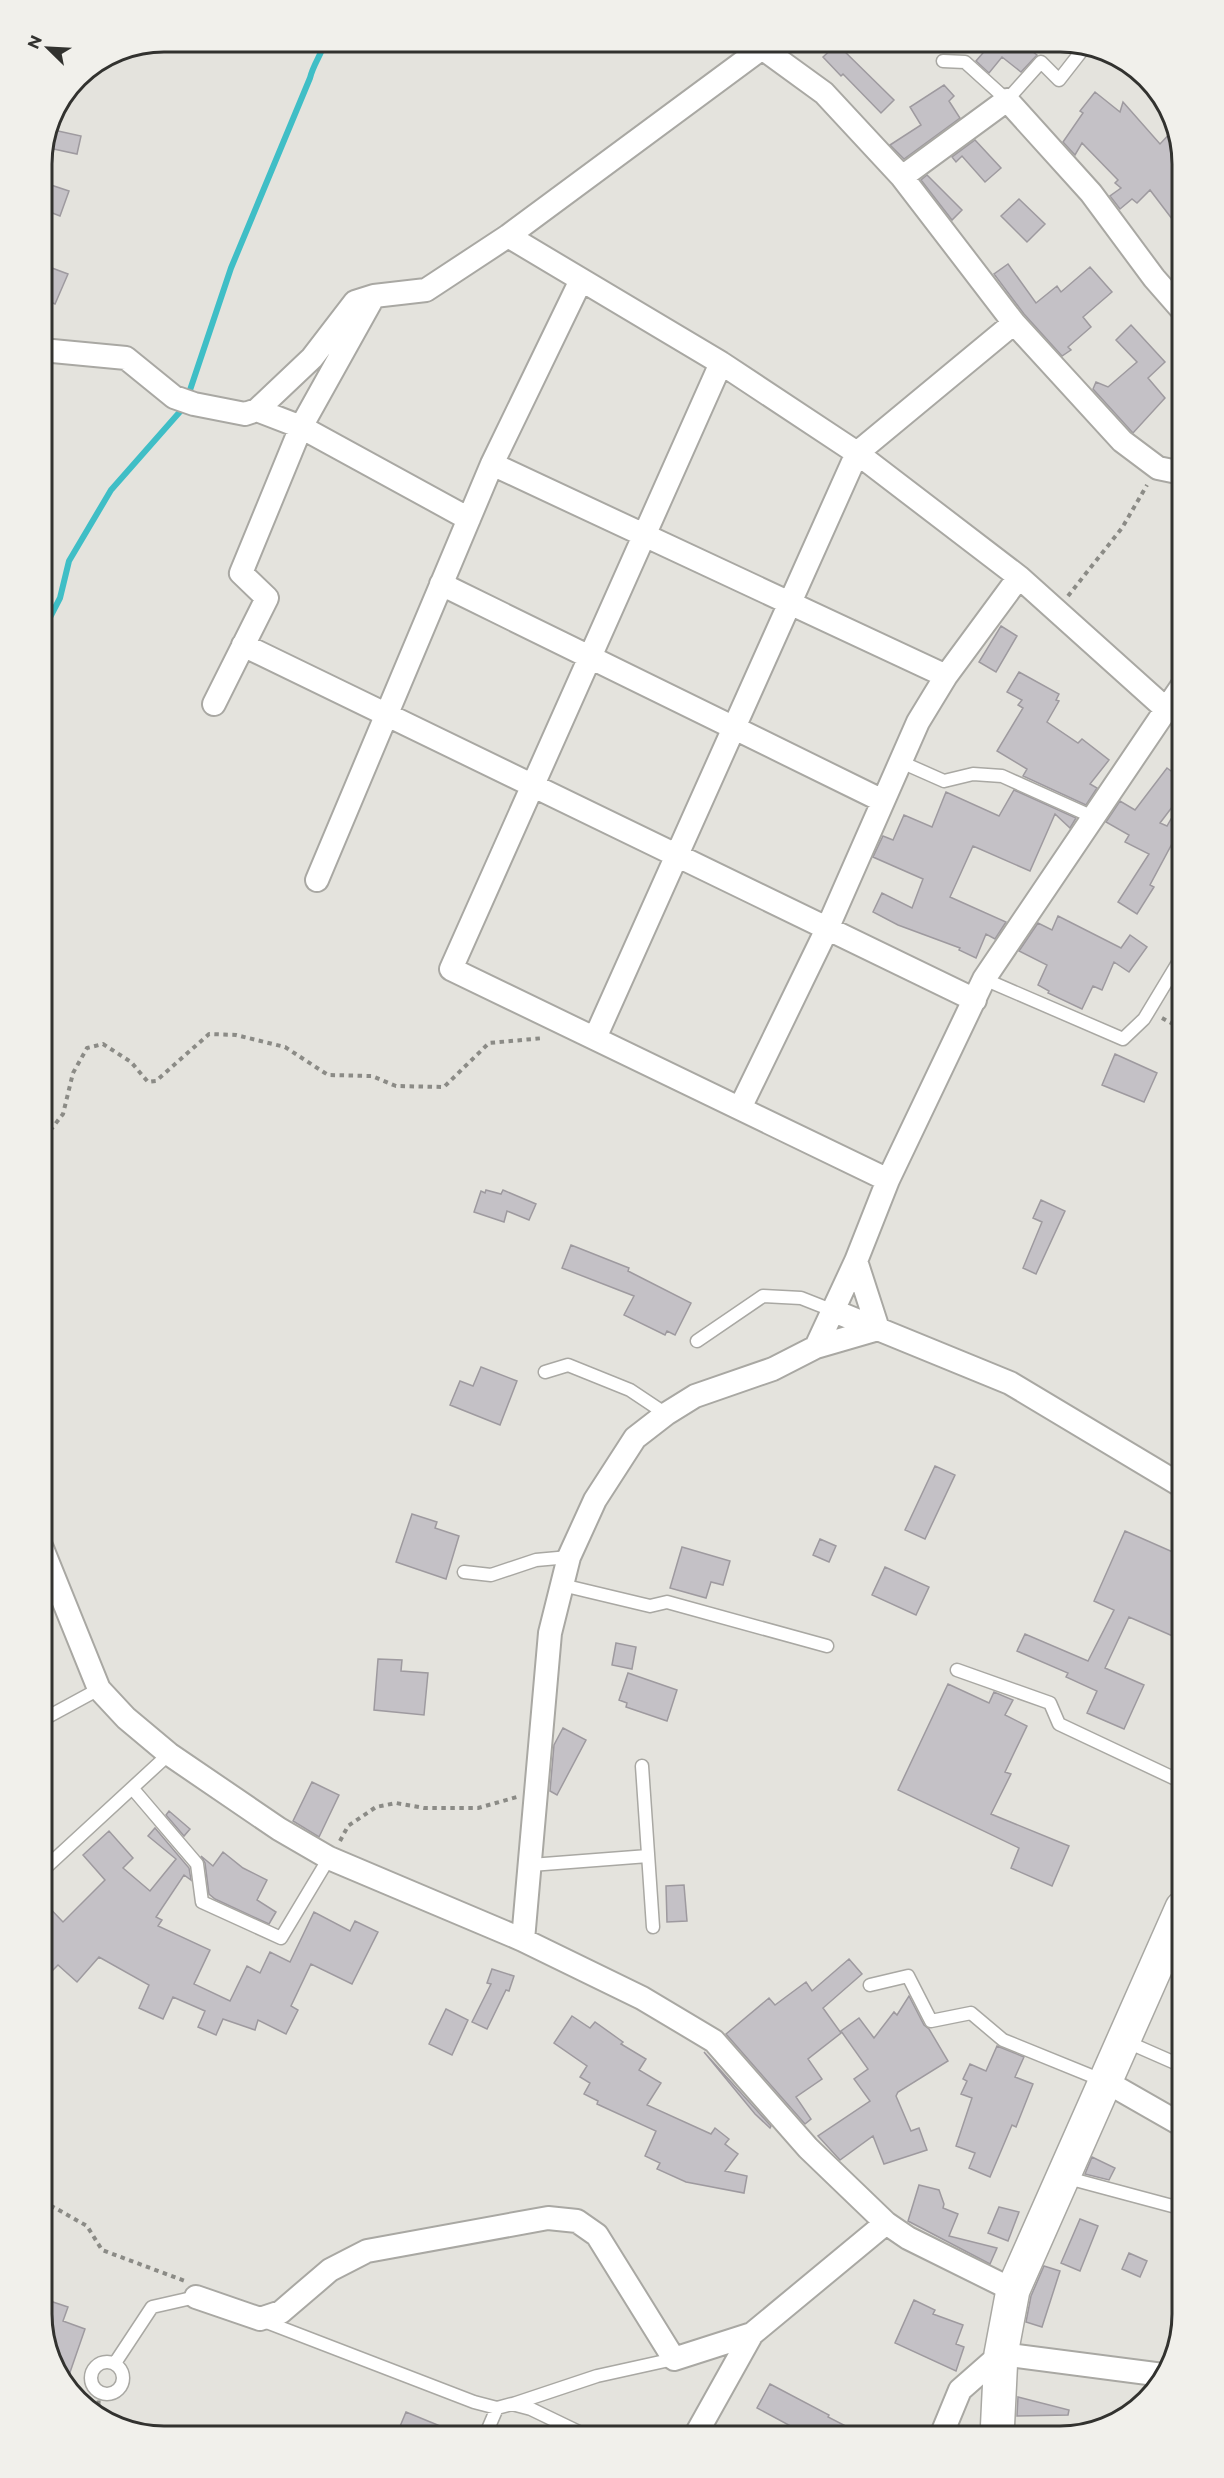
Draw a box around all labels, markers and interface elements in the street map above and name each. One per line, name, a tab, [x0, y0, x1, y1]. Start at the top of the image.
north arrow	[18, 18, 78, 78]
text: N	[23, 32, 46, 52]

